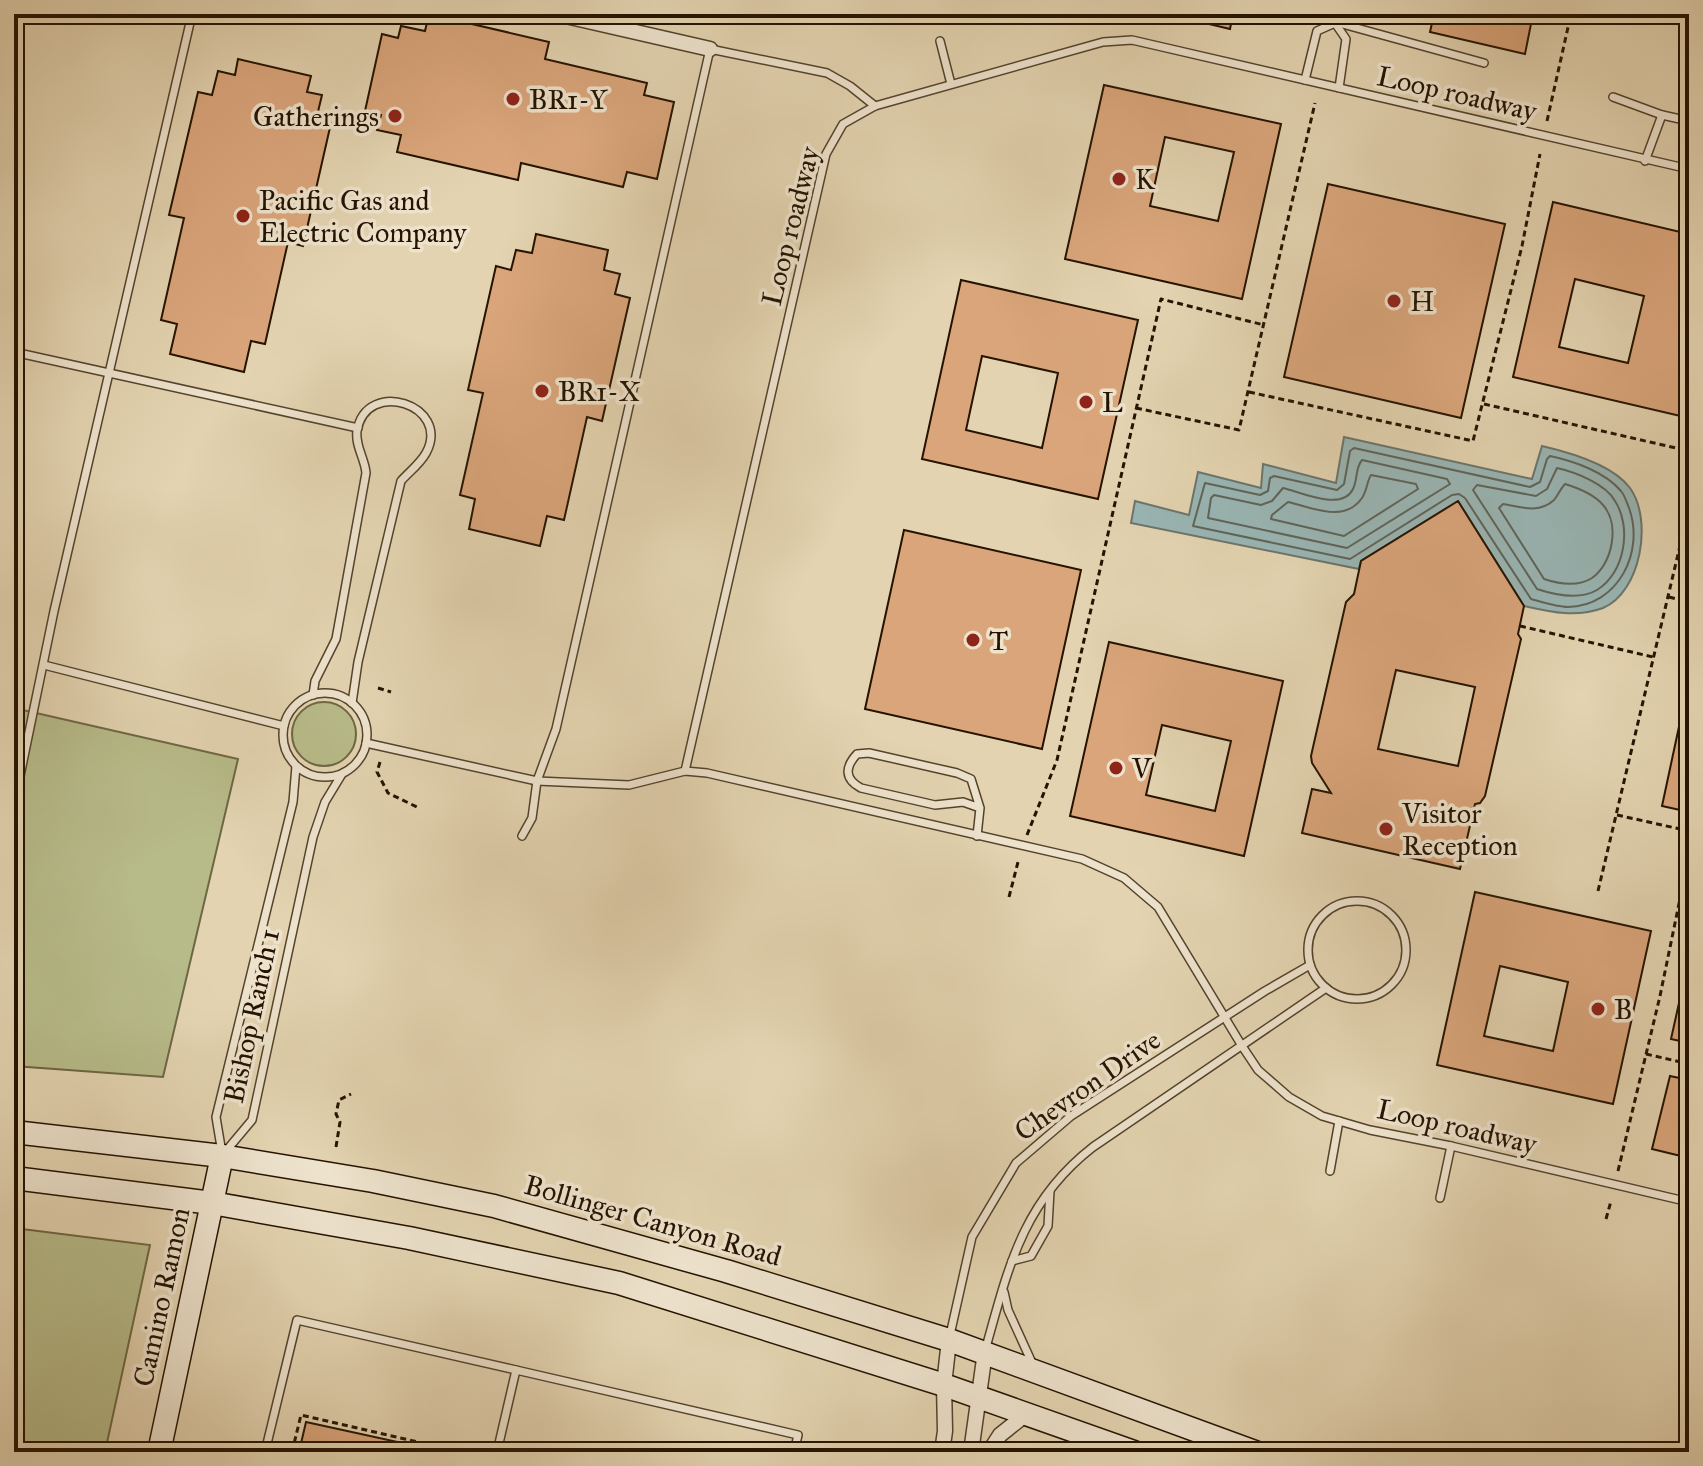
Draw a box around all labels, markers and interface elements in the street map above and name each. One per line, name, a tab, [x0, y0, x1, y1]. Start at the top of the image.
street label: Loop roadway	[1374, 58, 1541, 129]
place label: BR1-Y	[529, 82, 609, 117]
marker: BR1-Y	[504, 90, 522, 108]
place label: Gatherings	[253, 99, 379, 134]
marker: Gatherings	[386, 107, 404, 125]
street label: Loop roadway	[754, 142, 827, 309]
place label: K	[1135, 162, 1156, 197]
marker: K	[1110, 170, 1128, 188]
place label: Pacific Gas and Electric Company	[259, 183, 467, 250]
marker: Pacific Gas and Electric Company	[234, 207, 252, 225]
place label: H	[1410, 284, 1434, 319]
marker: H	[1385, 292, 1403, 310]
place label: BR1-X	[558, 374, 641, 409]
marker: BR1-X	[533, 382, 551, 400]
place label: L	[1102, 385, 1123, 420]
marker: L	[1077, 393, 1095, 411]
place label: T	[989, 623, 1008, 658]
marker: T	[964, 631, 982, 649]
place label: V	[1131, 751, 1153, 786]
marker: V	[1107, 759, 1125, 777]
place label: Visitor Reception	[1401, 796, 1518, 863]
marker: Visitor Reception	[1377, 820, 1395, 838]
street label: Bishop Ranch 1	[216, 926, 287, 1106]
place label: B	[1614, 992, 1633, 1027]
marker: B	[1589, 1000, 1607, 1018]
street label: Chevron Drive	[1008, 1022, 1167, 1149]
street label: Loop roadway	[1374, 1091, 1541, 1162]
street label: Bollinger Canyon Road	[520, 1167, 785, 1274]
street label: Camino Ramon	[125, 1204, 198, 1390]

